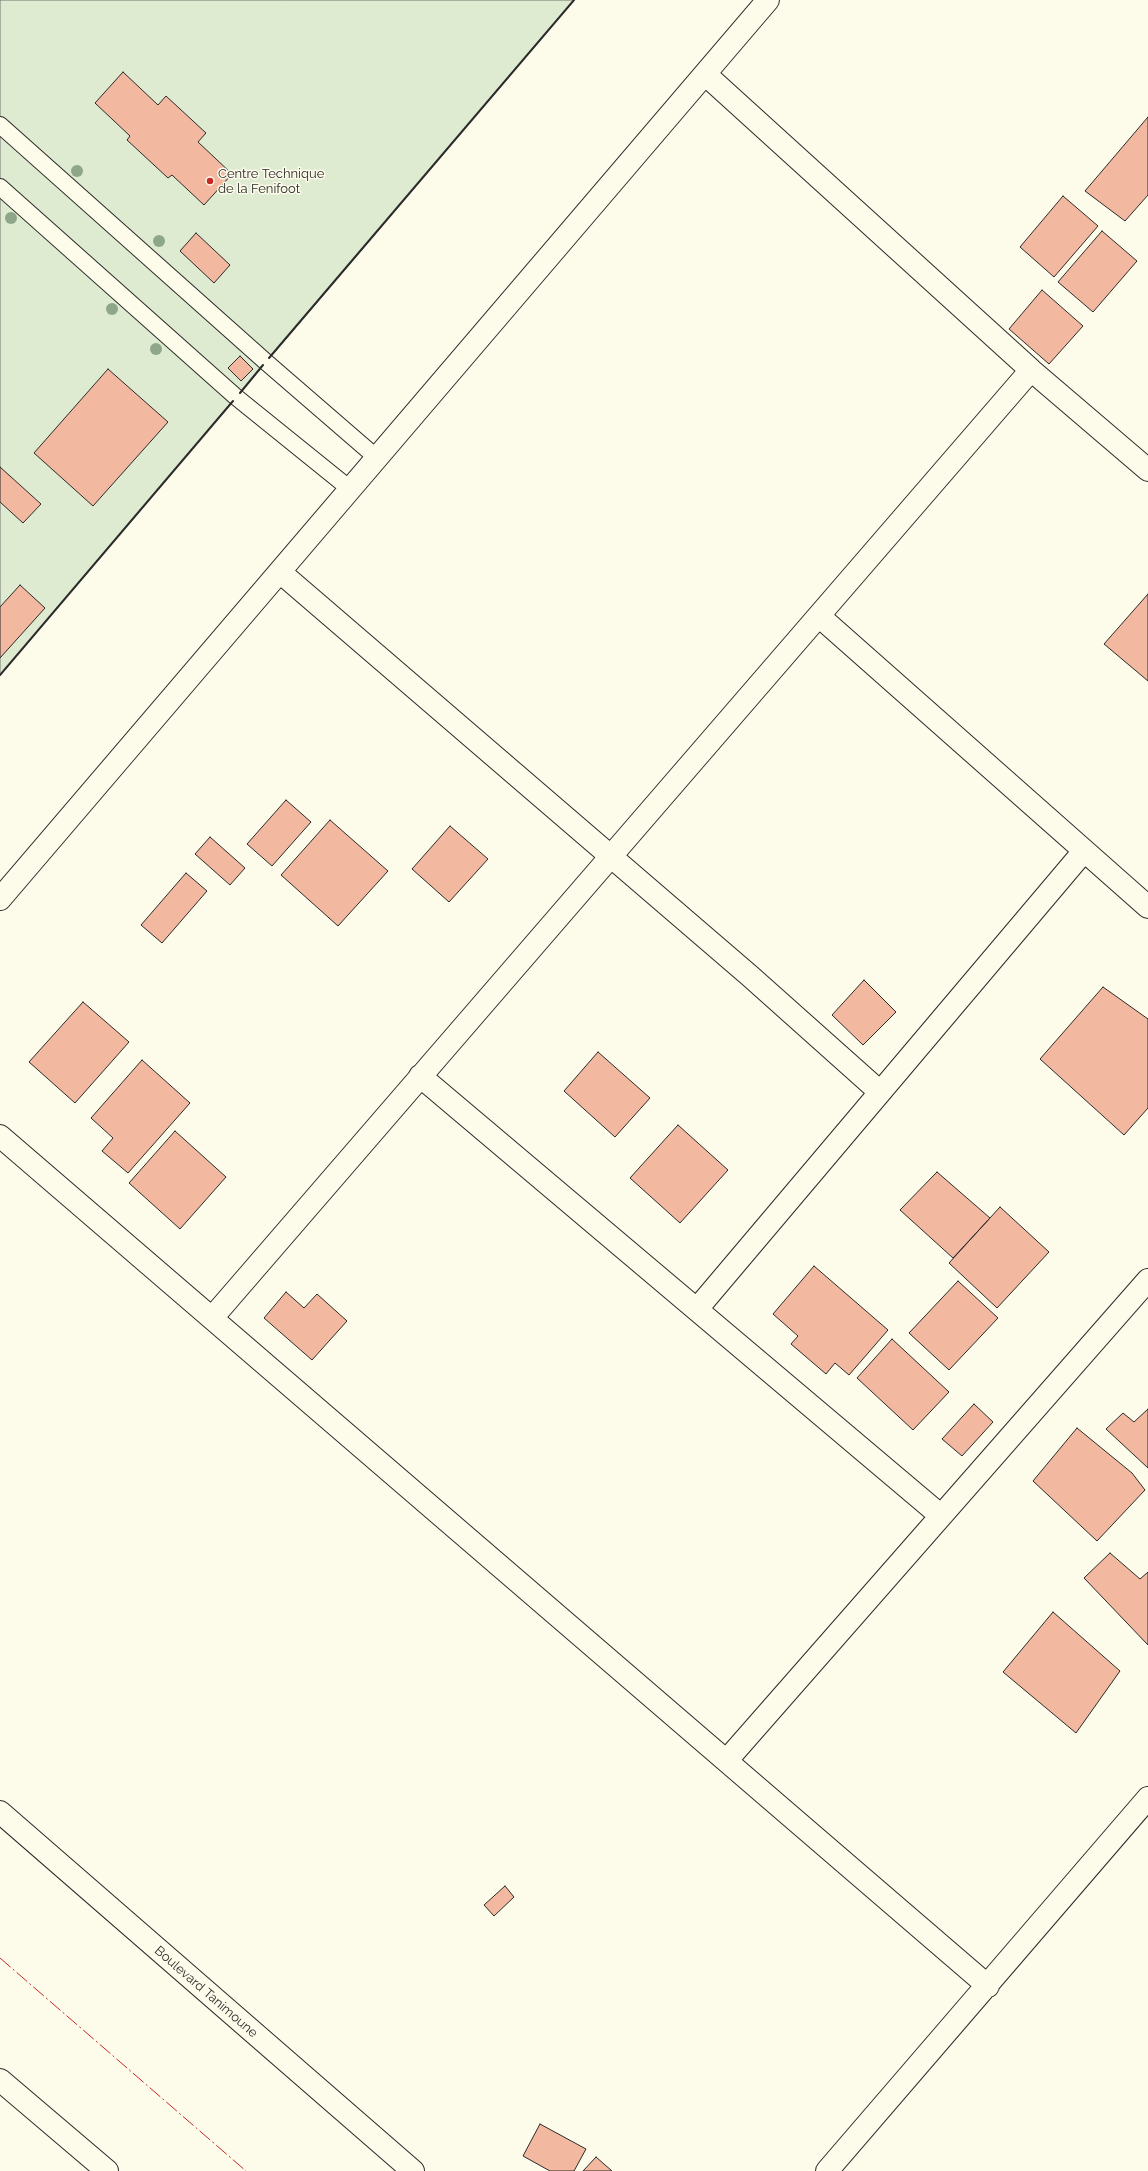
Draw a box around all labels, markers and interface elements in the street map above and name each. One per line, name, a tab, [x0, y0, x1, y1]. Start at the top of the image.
place label: Centre Technique de la Fenifoot	[218, 166, 324, 197]
marker: Centre Technique de la Fenifoot	[205, 176, 215, 186]
street label: Boulevard Tanimoune	[151, 1943, 261, 2041]

